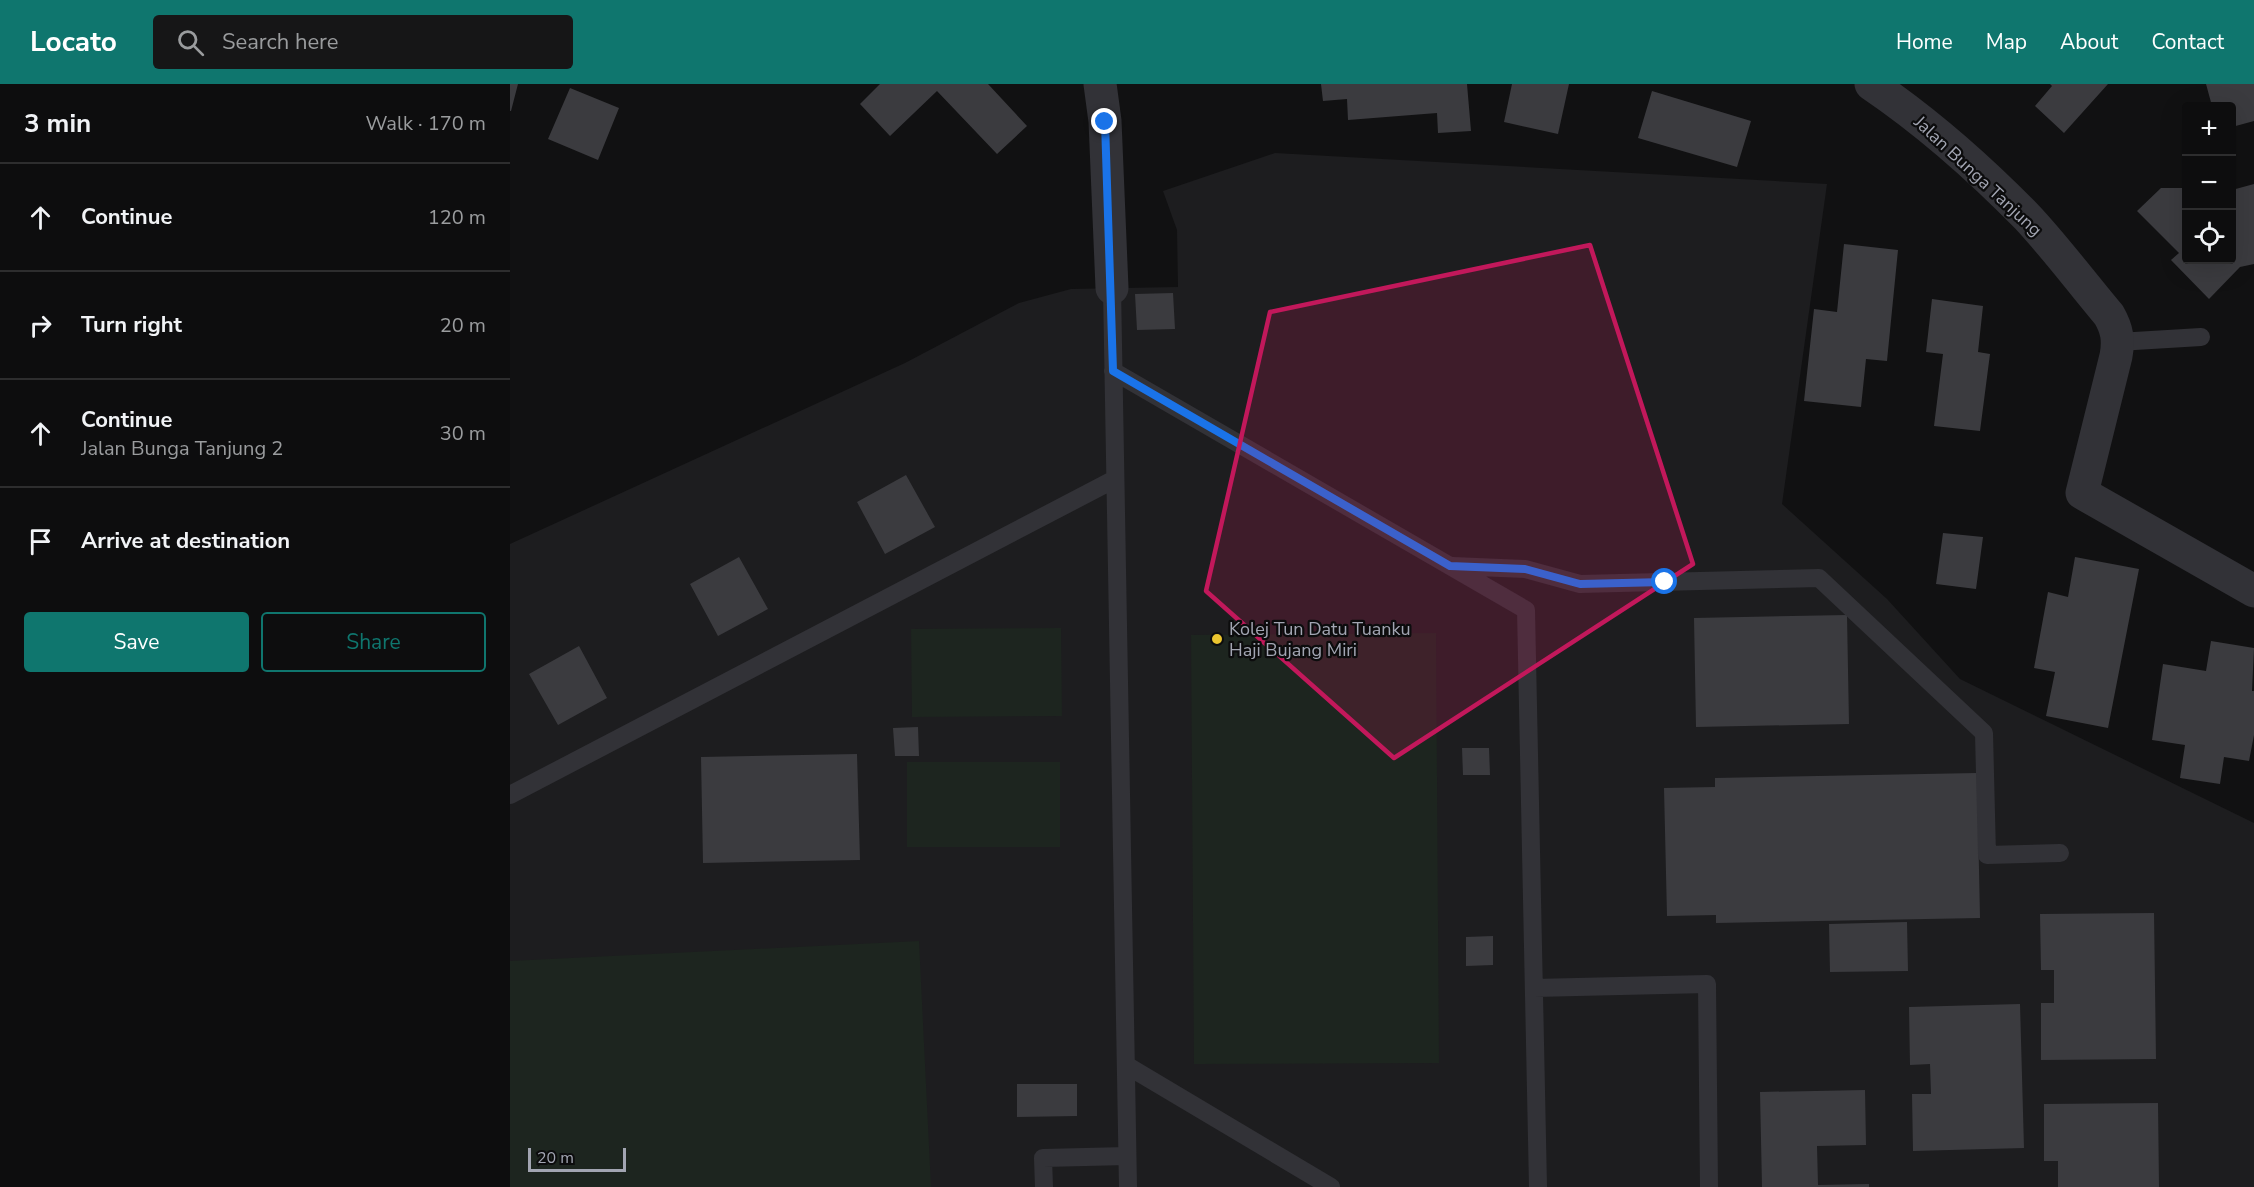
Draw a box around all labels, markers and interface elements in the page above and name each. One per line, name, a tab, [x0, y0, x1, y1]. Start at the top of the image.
search box	[153, 15, 573, 69]
text: Locato	[30, 23, 117, 61]
icon: search	[174, 26, 207, 59]
text: Search here	[222, 27, 339, 57]
text: Home	[1896, 28, 1953, 56]
text: Map	[1986, 28, 2027, 56]
text: About	[2060, 28, 2118, 56]
text: Contact	[2151, 28, 2224, 56]
map controls	[2182, 102, 2236, 264]
button: +	[2182, 102, 2236, 156]
text: 3 min	[24, 106, 91, 141]
route end	[1091, 108, 1117, 134]
text: Walk · 170 m	[366, 110, 486, 137]
street label: Jalan Bunga Tanjung	[1908, 110, 2047, 242]
button: −	[2182, 156, 2236, 210]
icon: ahead	[24, 201, 57, 234]
text: Continue	[81, 202, 172, 232]
text: 120 m	[428, 204, 486, 231]
button: locate	[2182, 210, 2236, 264]
icon: right	[24, 309, 57, 342]
text: Turn right	[81, 310, 182, 340]
text: 20 m	[440, 312, 486, 339]
text: Continue	[81, 405, 172, 435]
icon: ahead	[24, 417, 57, 450]
text: 30 m	[440, 420, 486, 447]
text: Jalan Bunga Tanjung 2	[81, 435, 283, 462]
icon: arrive	[24, 525, 57, 558]
text: Arrive at destination	[81, 526, 290, 556]
route start	[1651, 568, 1677, 594]
button: Save	[24, 612, 249, 672]
button: Share	[261, 612, 486, 672]
place label: Kolej Tun Datu Tuanku Haji Bujang Miri	[1229, 617, 1411, 662]
marker: Kolej Tun Datu Tuanku Haji Bujang Miri	[1210, 632, 1224, 646]
scale bar	[528, 1145, 626, 1172]
text: 20 m	[537, 1147, 574, 1169]

